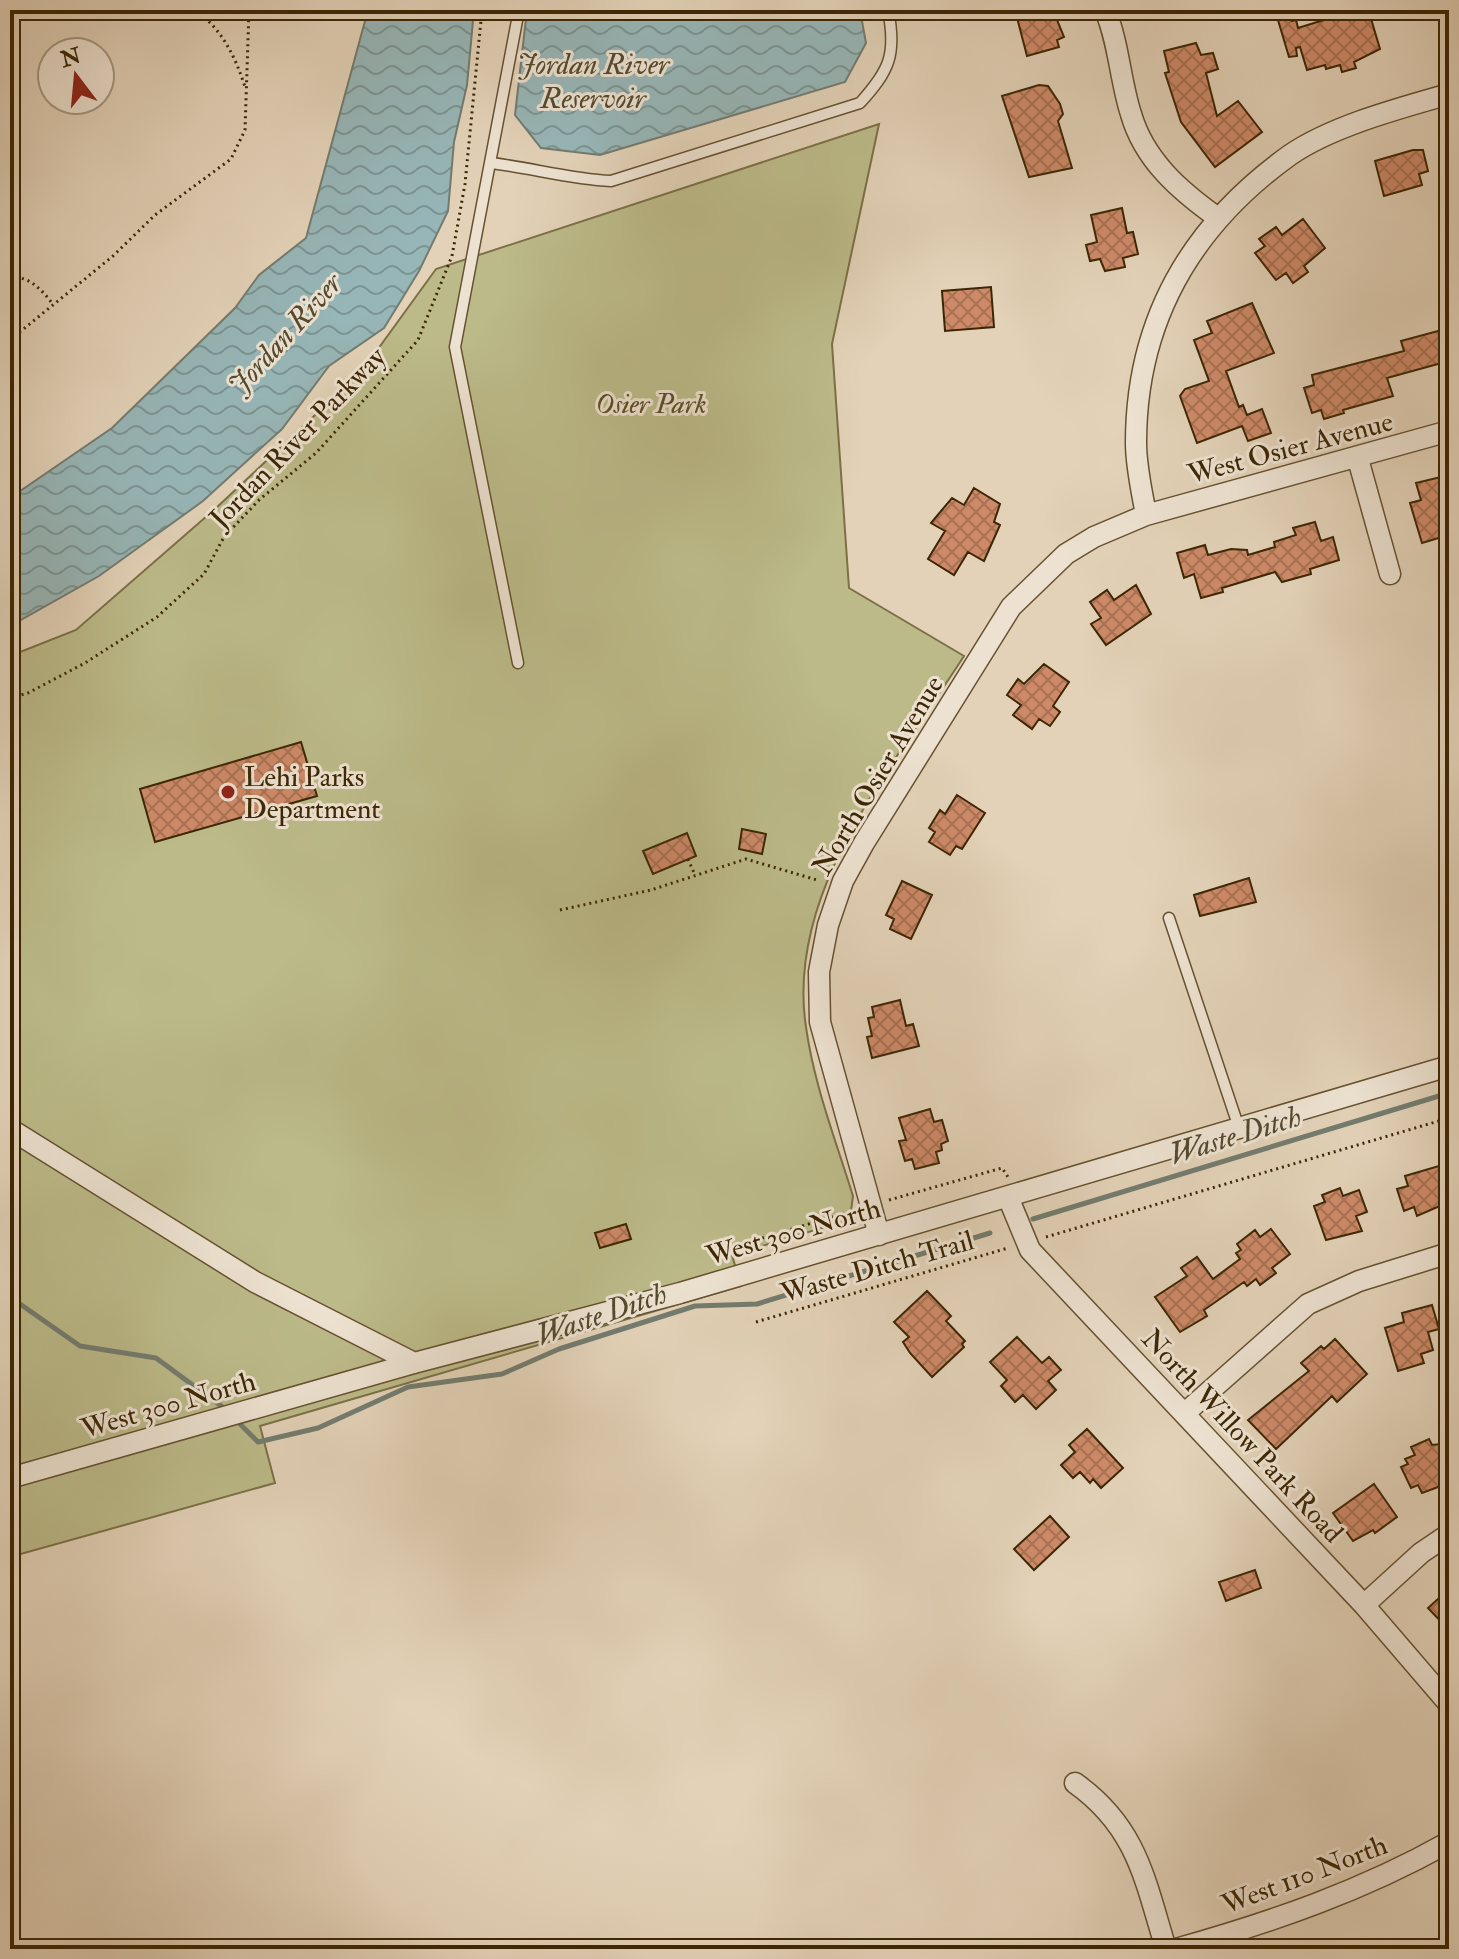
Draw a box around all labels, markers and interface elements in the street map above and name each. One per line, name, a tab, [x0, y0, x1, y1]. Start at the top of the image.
north arrow	[36, 36, 116, 116]
text: N	[56, 41, 84, 74]
water label: Jordan River Reservoir	[517, 46, 671, 117]
water label: Jordan River	[221, 264, 351, 403]
street label: Jordan River Parkway	[202, 339, 394, 537]
park label: Osier Park	[595, 387, 707, 422]
street label: West Osier Avenue	[1183, 404, 1397, 493]
street label: North Osier Avenue	[805, 669, 952, 882]
place label: Lehi Parks Department	[244, 760, 380, 827]
marker: Lehi Parks Department	[219, 783, 237, 801]
water label: Waste Ditch	[1165, 1098, 1306, 1173]
street label: West 300 North	[701, 1191, 885, 1274]
street label: Waste Ditch Trail	[776, 1223, 978, 1312]
water label: Waste Ditch	[531, 1275, 672, 1354]
street label: North Willow Park Road	[1134, 1322, 1350, 1551]
street label: West 300 North	[76, 1364, 260, 1447]
street label: West 110 North	[1216, 1828, 1393, 1923]

